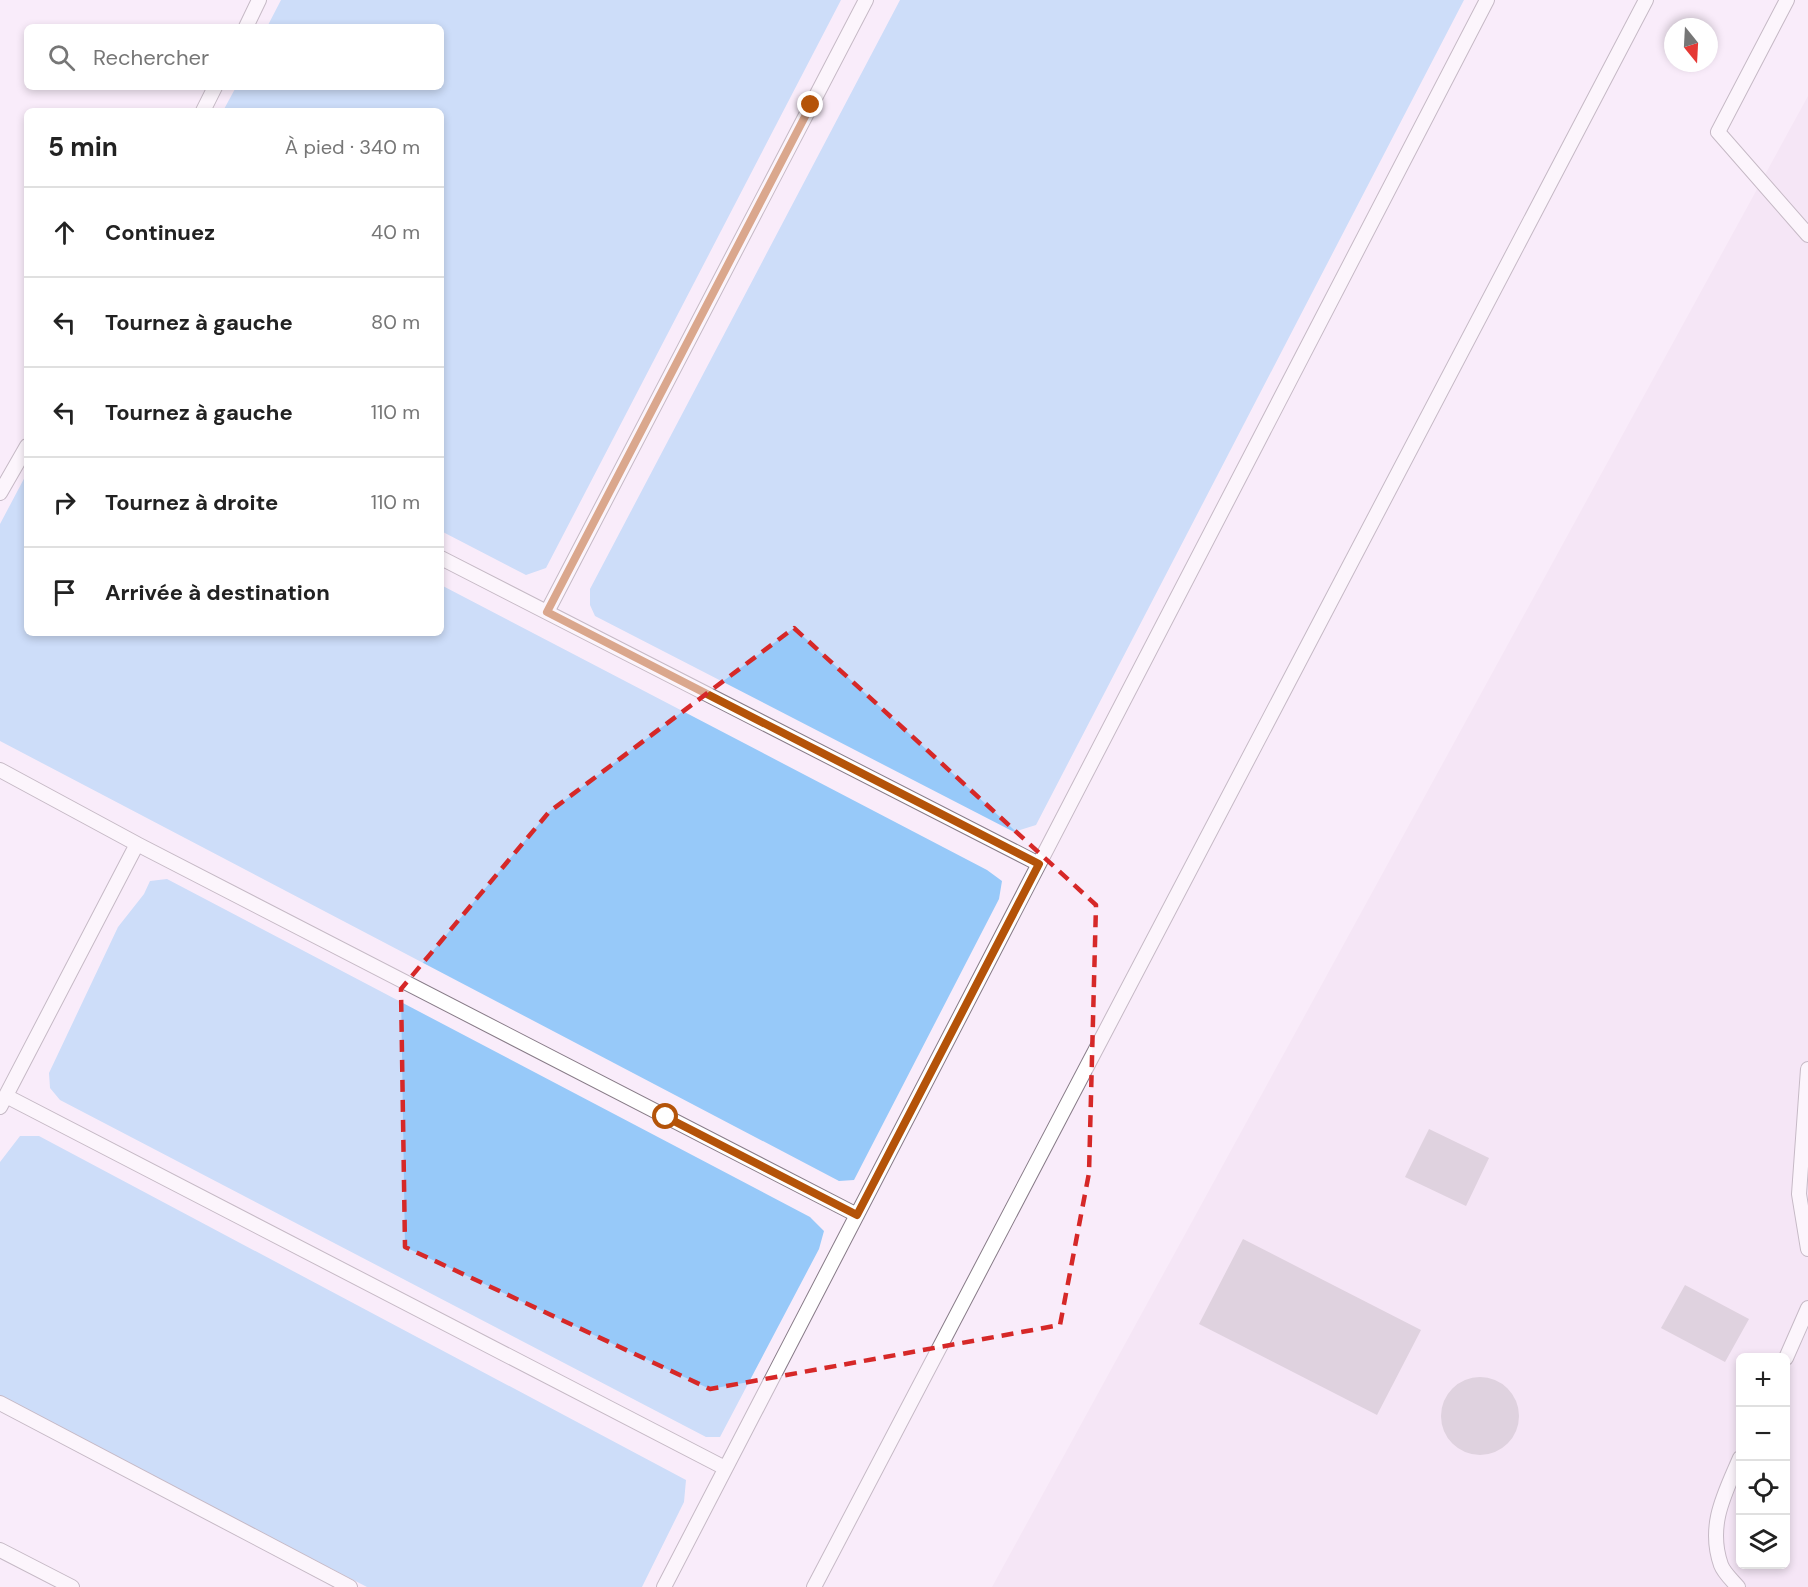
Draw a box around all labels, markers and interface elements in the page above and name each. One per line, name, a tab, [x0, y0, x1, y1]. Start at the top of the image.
north arrow	[1664, 18, 1718, 72]
search box	[24, 24, 444, 90]
icon: search	[45, 41, 78, 74]
text: Rechercher	[93, 43, 209, 72]
route end	[797, 91, 823, 117]
text: 5 min	[48, 130, 118, 164]
text: À pied · 340 m	[285, 134, 420, 160]
icon: ahead	[48, 216, 81, 249]
text: Continuez	[105, 218, 215, 247]
text: 40 m	[371, 219, 420, 245]
icon: left	[48, 306, 81, 339]
text: Tournez à gauche	[105, 308, 293, 337]
text: 80 m	[371, 309, 420, 335]
icon: left	[48, 396, 81, 429]
text: Tournez à gauche	[105, 398, 293, 427]
text: 110 m	[371, 399, 420, 425]
icon: right	[48, 486, 81, 519]
text: Tournez à droite	[105, 488, 278, 517]
text: 110 m	[371, 489, 420, 515]
icon: arrive	[48, 576, 81, 609]
text: Arrivée à destination	[105, 578, 330, 607]
route start	[652, 1103, 678, 1129]
map controls	[1736, 1353, 1790, 1569]
button: +	[1736, 1353, 1790, 1407]
button: −	[1736, 1407, 1790, 1461]
button: locate	[1736, 1461, 1790, 1515]
button: layers	[1736, 1515, 1790, 1569]

